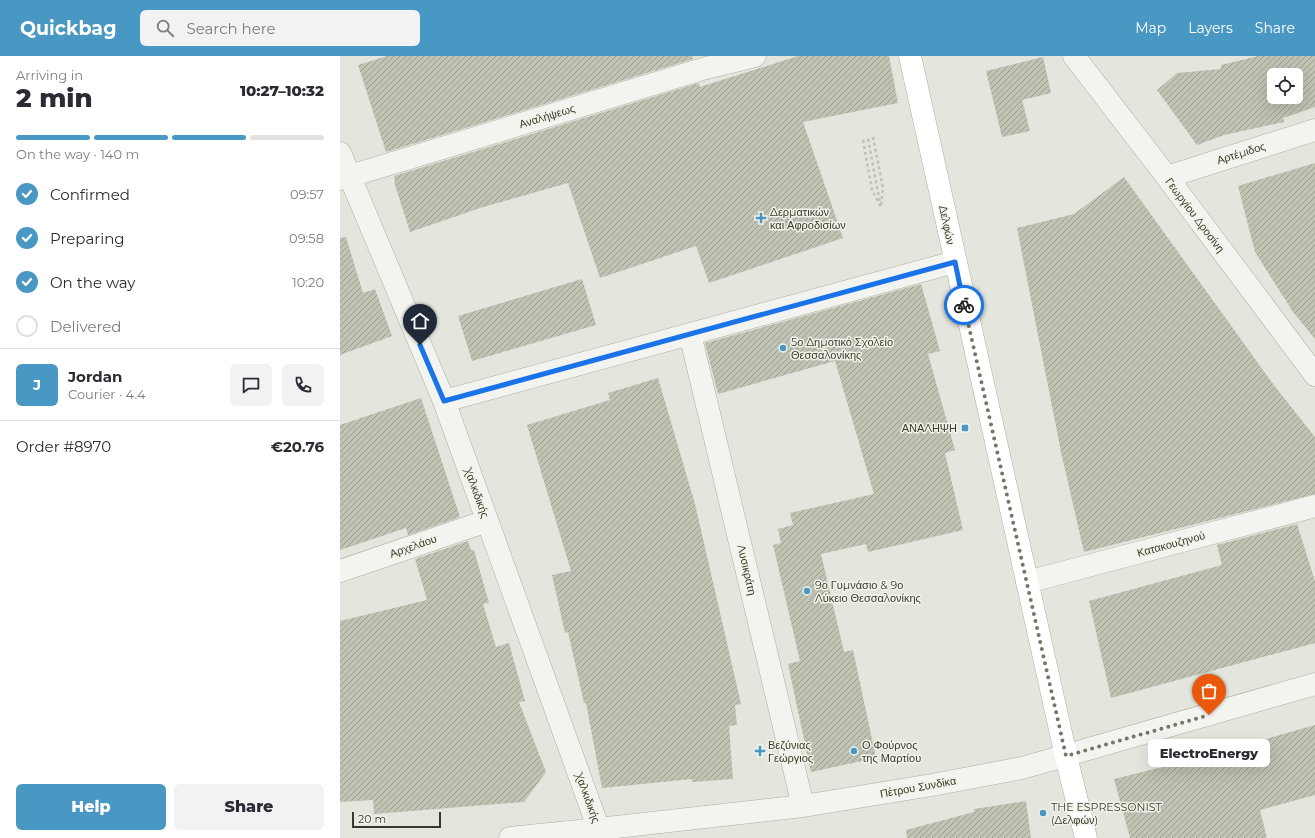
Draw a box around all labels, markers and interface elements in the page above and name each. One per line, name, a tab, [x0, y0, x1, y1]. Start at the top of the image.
search box	[140, 10, 420, 46]
text: Quickbag	[20, 17, 116, 40]
icon: search	[154, 17, 176, 39]
text: Search here	[186, 19, 276, 38]
text: Map	[1135, 19, 1166, 37]
text: Layers	[1188, 19, 1233, 37]
text: Share	[1255, 19, 1295, 37]
text: Arriving in	[16, 67, 83, 83]
map controls	[1267, 68, 1303, 104]
button: locate	[1267, 68, 1303, 104]
text: 10:27–10:32	[240, 81, 324, 100]
text: 2 min	[16, 82, 93, 114]
street label: Αναλήψεως	[517, 101, 577, 131]
street label: Αρτέμιδος	[1215, 139, 1267, 167]
text: On the way · 140 m	[16, 146, 139, 162]
street label: Γεωργίου Δροσίνη	[1162, 175, 1228, 255]
icon: check	[16, 183, 38, 205]
text: Confirmed	[50, 185, 130, 204]
text: 09:57	[290, 186, 324, 202]
street label: Δελφών	[936, 204, 958, 246]
place label: Δερματικών και Αφροδισίων	[770, 205, 846, 232]
marker: Δερματικών και Αφροδισίων	[755, 212, 767, 224]
icon: check	[16, 227, 38, 249]
text: Preparing	[50, 229, 125, 248]
text: 09:58	[289, 230, 324, 246]
icon: check	[16, 271, 38, 293]
text: On the way	[50, 273, 135, 292]
text: 10:20	[292, 274, 324, 290]
courier	[944, 285, 984, 325]
icon: bike	[953, 294, 975, 316]
pin	[403, 304, 437, 345]
icon: home	[409, 310, 431, 332]
text: Delivered	[50, 317, 122, 336]
place label: 5ο Δημοτικό Σχολείο Θεσσαλονίκης	[791, 335, 893, 362]
marker: 5ο Δημοτικό Σχολείο Θεσσαλονίκης	[778, 343, 788, 353]
button: chat	[230, 364, 272, 406]
button: phone	[282, 364, 324, 406]
text: Jordan	[68, 367, 122, 386]
text: J	[33, 375, 41, 394]
text: Courier · 4.4	[68, 386, 146, 402]
place label: ΑΝΑΛΗΨΗ	[902, 421, 957, 435]
marker: ΑΝΑΛΗΨΗ	[960, 423, 970, 433]
text: Order #8970	[16, 437, 111, 456]
text: €20.76	[271, 437, 324, 456]
street label: Χαλκιδικής	[461, 464, 492, 520]
street label: Κατακουζηνού	[1135, 528, 1207, 560]
street label: Αρχελάου	[388, 531, 438, 561]
street label: Λυσικράτη	[734, 543, 760, 597]
place label: 9ο Γυμνάσιο & 9ο Λύκειο Θεσσαλονίκης	[815, 578, 921, 605]
marker: 9ο Γυμνάσιο & 9ο Λύκειο Θεσσαλονίκης	[802, 586, 812, 596]
pin	[1192, 674, 1226, 715]
icon: bag	[1198, 680, 1220, 702]
place label: Βεζύνιας Γεώργιος	[768, 738, 813, 765]
place label: Ο Φούρνος της Μαρτίου	[862, 738, 921, 765]
callout: ElectroEnergy	[1148, 739, 1270, 767]
text: ElectroEnergy	[1160, 745, 1258, 761]
marker: Βεζύνιας Γεώργιος	[755, 746, 765, 756]
marker: Ο Φούρνος της Μαρτίου	[849, 746, 859, 756]
street label: Χαλκιδικής	[572, 769, 603, 825]
street label: Πέτρου Συνδίκα	[879, 773, 958, 801]
button: Help	[16, 784, 166, 830]
button: Share	[174, 784, 324, 830]
place label: THE ESPRESSONIST (Δελφών)	[1051, 800, 1162, 827]
marker: THE ESPRESSONIST (Δελφών)	[1038, 808, 1048, 818]
scale bar	[352, 810, 441, 829]
text: 20 m	[358, 812, 386, 826]

